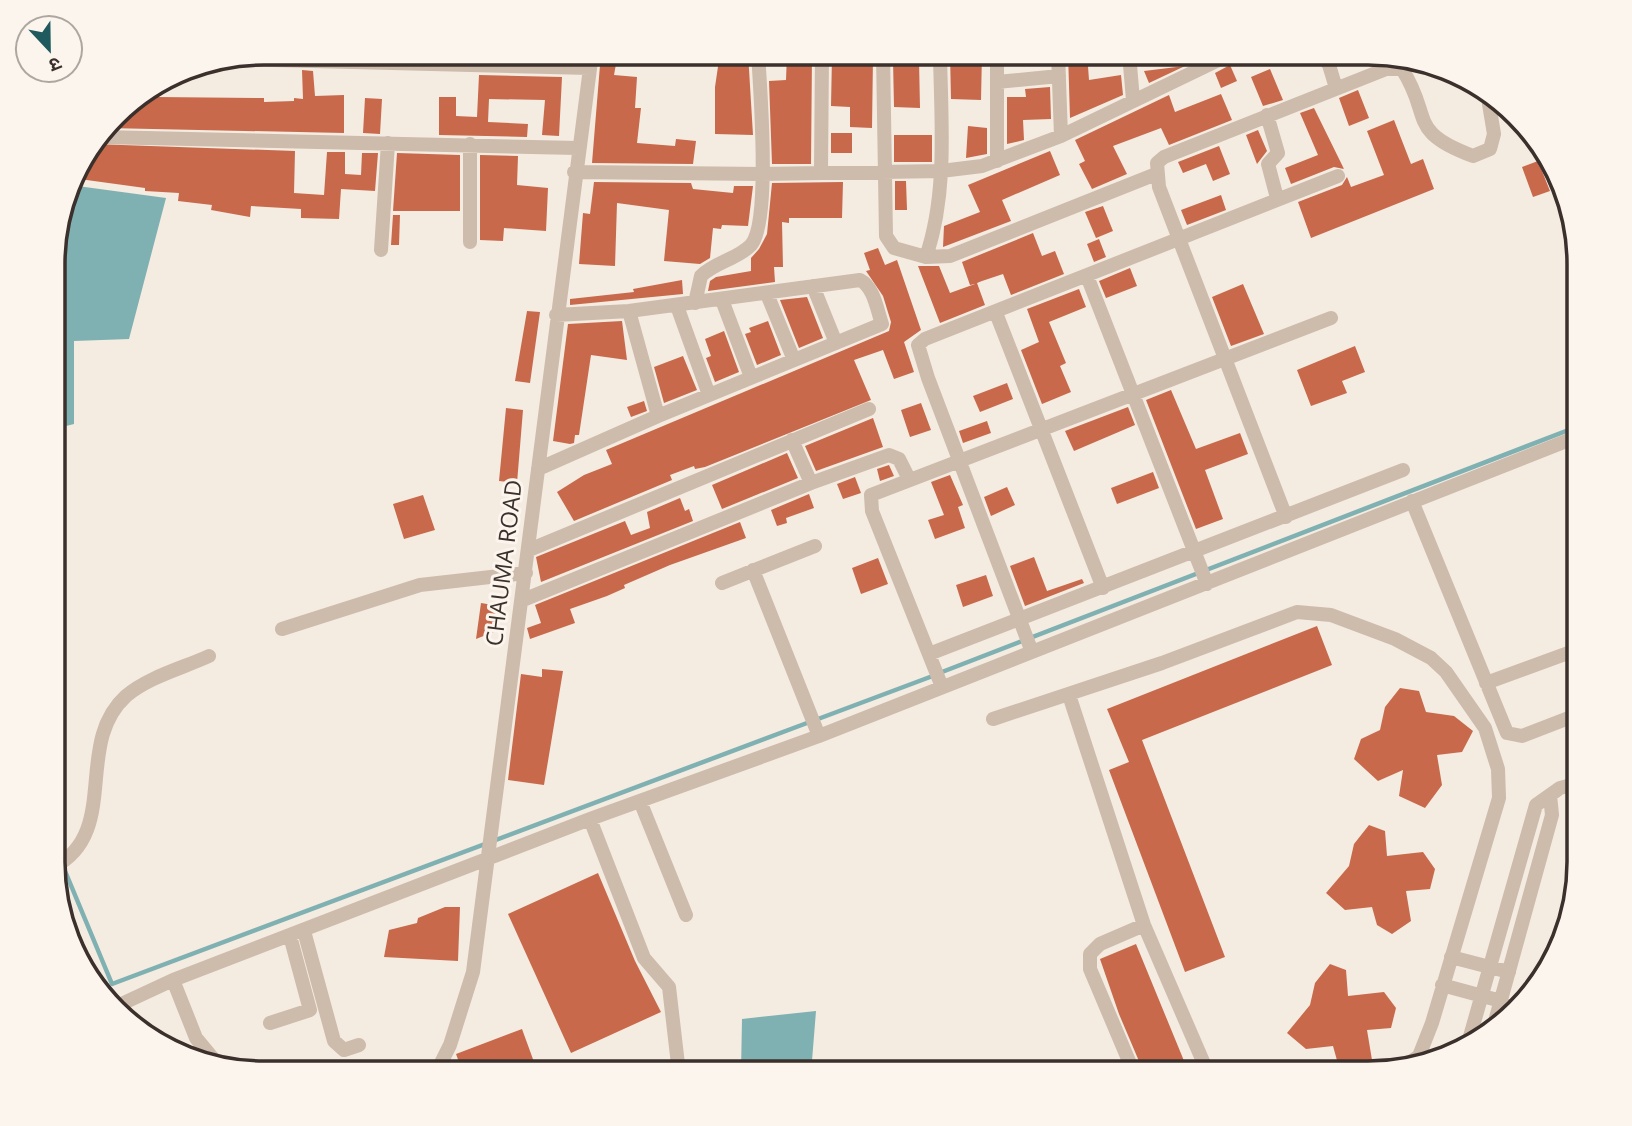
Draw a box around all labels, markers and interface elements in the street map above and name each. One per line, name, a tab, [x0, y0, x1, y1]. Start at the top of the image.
north arrow	[14, 14, 84, 84]
text: उ	[45, 51, 65, 79]
street label: CHAUMA ROAD	[477, 478, 529, 648]

